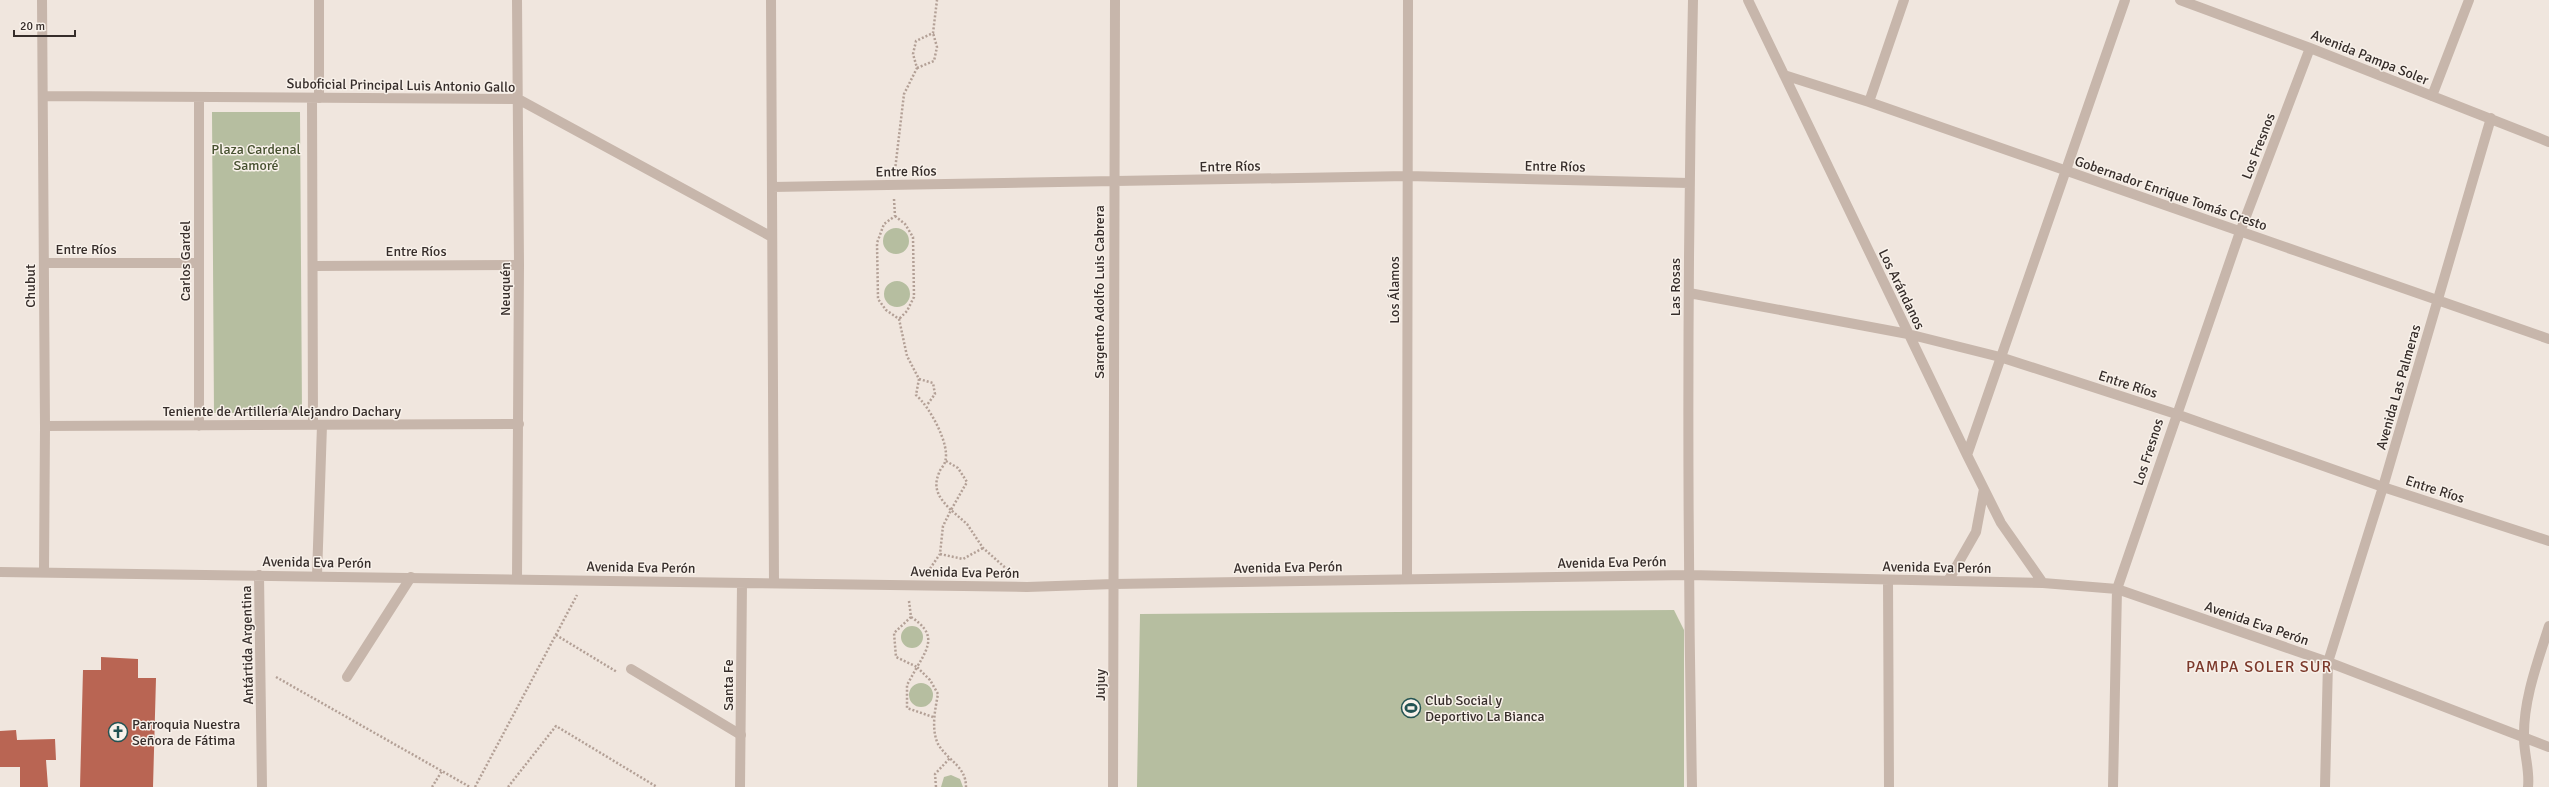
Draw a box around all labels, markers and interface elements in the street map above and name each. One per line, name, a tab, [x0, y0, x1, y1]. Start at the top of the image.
scale bar	[14, 12, 75, 38]
text: 20 m	[20, 19, 45, 34]
street label: Avenida Pampa Soler	[2309, 26, 2432, 89]
street label: Suboficial Principal Luis Antonio Gallo	[287, 75, 515, 96]
street label: Los Fresnos	[2238, 111, 2279, 182]
park label: Plaza Cardenal Samoré	[211, 141, 301, 174]
street label: Gobernador Enrique Tomás Cresto	[2072, 153, 2269, 234]
street label: Entre Ríos	[1199, 157, 1261, 176]
street label: Entre Ríos	[1524, 157, 1586, 176]
street label: Entre Ríos	[875, 162, 937, 181]
street label: Sargento Adolfo Luis Cabrera	[1091, 205, 1108, 379]
street label: Carlos Gardel	[177, 221, 194, 301]
street label: Entre Ríos	[55, 241, 117, 258]
street label: Entre Ríos	[385, 243, 447, 260]
street label: Los Arándanos	[1875, 246, 1928, 332]
street label: Los Álamos	[1386, 256, 1403, 324]
street label: Las Rosas	[1667, 258, 1684, 316]
street label: Neuquén	[497, 262, 514, 316]
street label: Chubut	[22, 264, 39, 308]
street label: Avenida Las Palmeras	[2372, 323, 2424, 452]
street label: Entre Ríos	[2096, 367, 2160, 402]
street label: Teniente de Artillería Alejandro Dachary	[163, 403, 402, 420]
street label: Los Fresnos	[2130, 416, 2167, 488]
street label: Entre Ríos	[2403, 472, 2467, 507]
street label: Avenida Eva Perón	[262, 553, 372, 572]
street label: Avenida Eva Perón	[1557, 553, 1667, 572]
street label: Avenida Eva Perón	[586, 558, 696, 577]
street label: Avenida Eva Perón	[1233, 558, 1343, 577]
street label: Avenida Eva Perón	[1882, 558, 1992, 577]
street label: Avenida Eva Perón	[910, 563, 1020, 582]
street label: Antártida Argentina	[238, 585, 257, 705]
street label: Avenida Eva Perón	[2202, 598, 2311, 649]
district label: PAMPA SOLER SUR	[2186, 657, 2332, 677]
street label: Santa Fe	[720, 659, 737, 711]
street label: Jujuy	[1092, 669, 1109, 701]
place label: Club Social y Deportivo La Bianca	[1425, 692, 1544, 725]
sports icon: Club Social y Deportivo La Bianca	[1400, 697, 1422, 719]
place label: Parroquia Nuestra Señora de Fátima	[132, 716, 240, 749]
church icon: Parroquia Nuestra Señora de Fátima	[107, 721, 129, 743]

